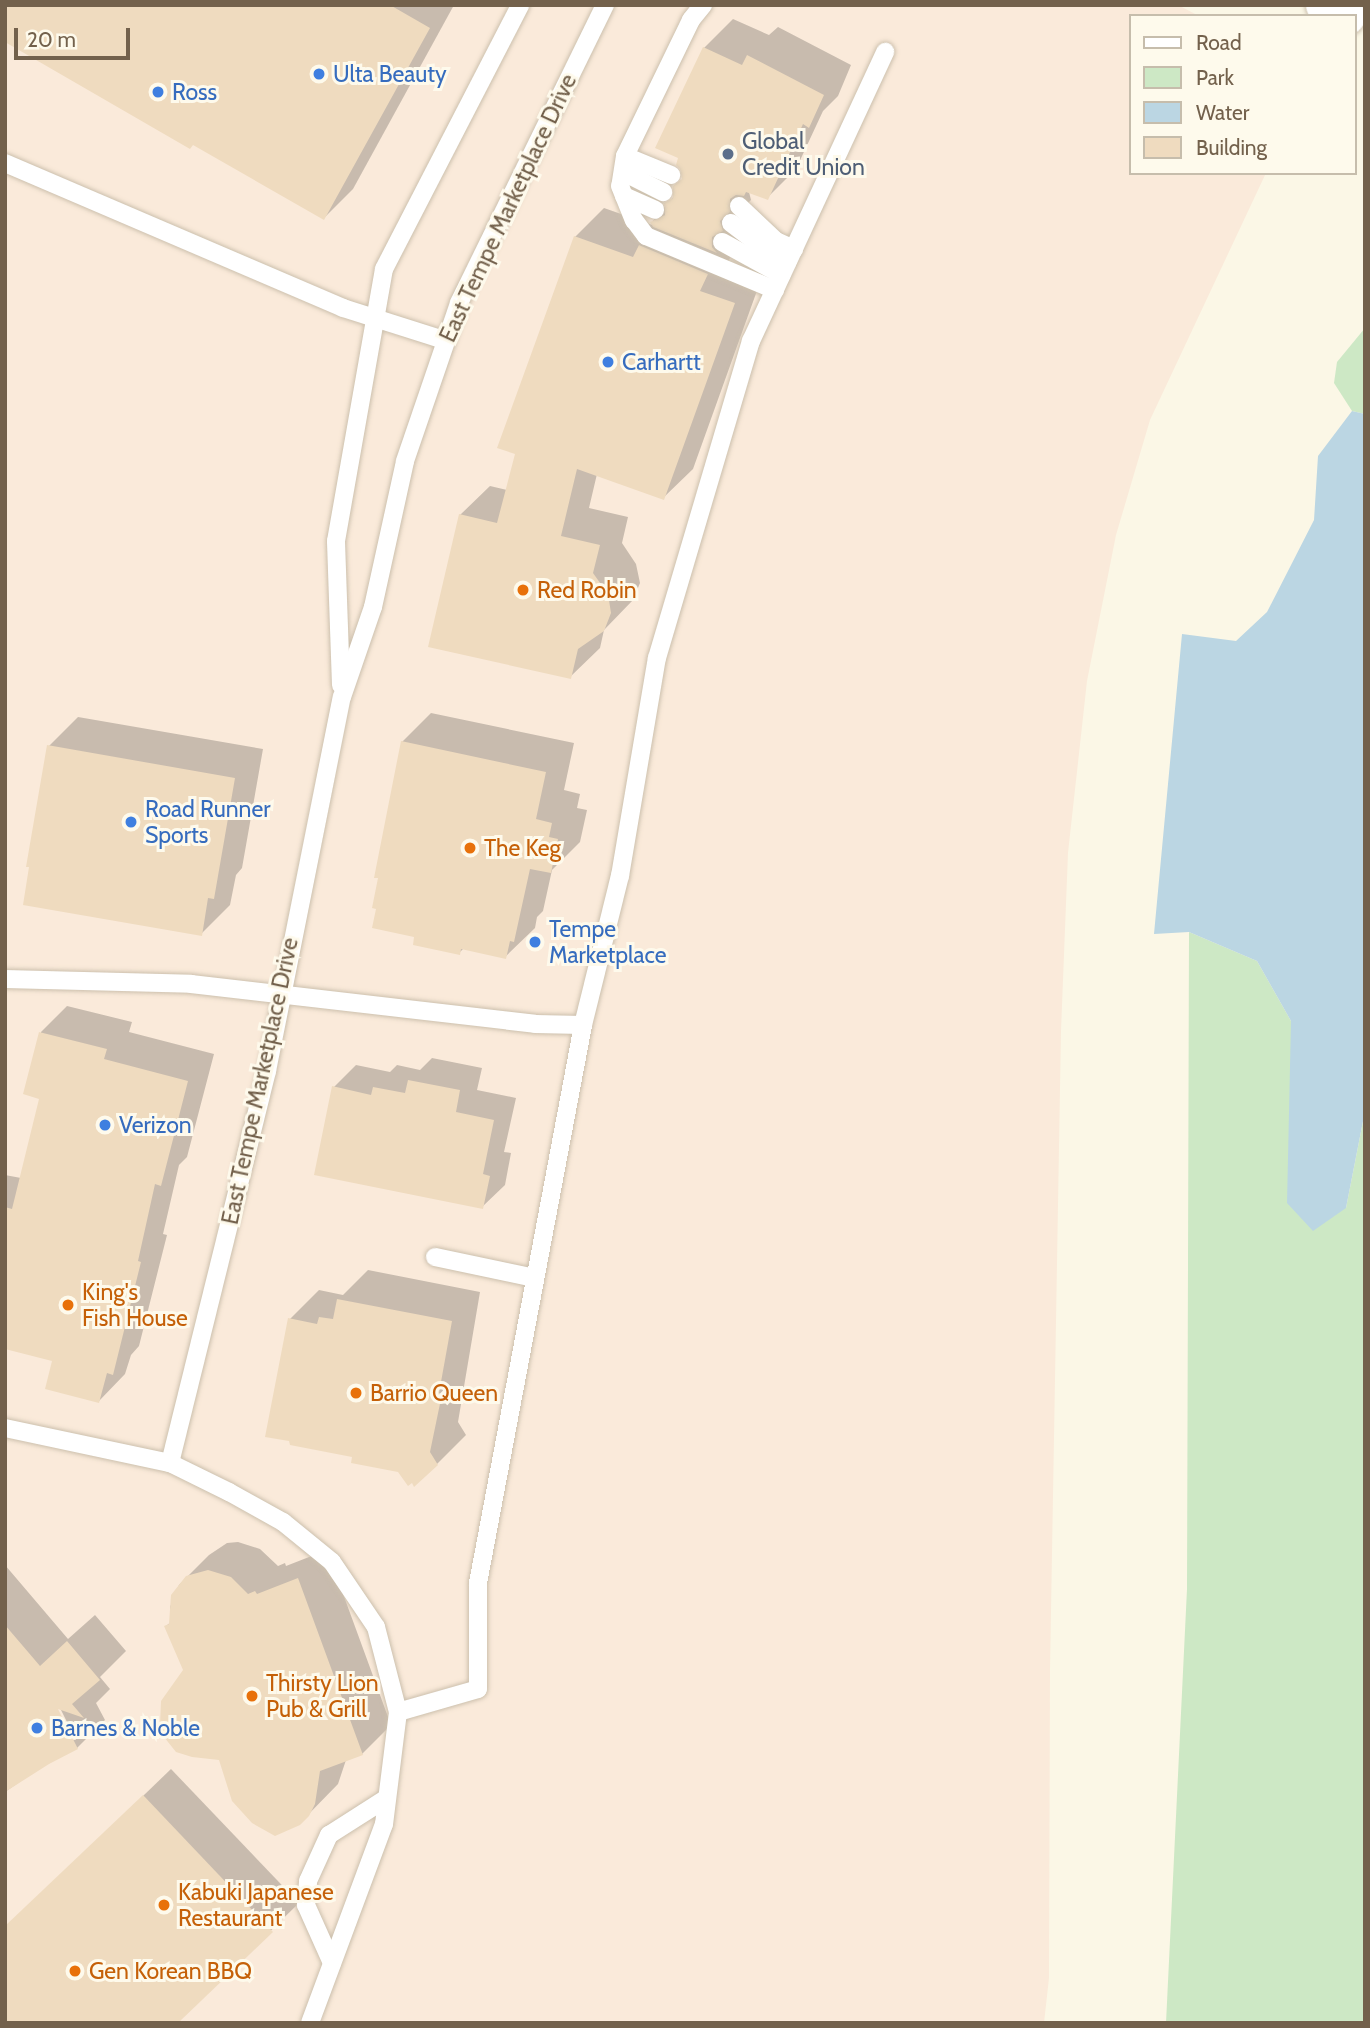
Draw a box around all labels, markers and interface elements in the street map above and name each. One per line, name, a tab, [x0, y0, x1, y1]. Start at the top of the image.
scale bar	[18, 14, 133, 58]
legend	[1128, 14, 1356, 175]
text: 20 m	[27, 27, 76, 52]
text: Road	[1196, 30, 1242, 55]
place label: Ulta Beauty	[333, 60, 447, 88]
text: Park	[1196, 65, 1234, 90]
marker: Ulta Beauty	[311, 66, 327, 82]
street label: East Tempe Marketplace Drive	[434, 70, 582, 346]
place label: Ross	[172, 78, 217, 106]
marker: Ross	[150, 84, 166, 100]
text: Water	[1196, 100, 1249, 125]
place label: Global Credit Union	[742, 127, 865, 181]
text: Building	[1196, 135, 1267, 160]
marker: Global Credit Union	[720, 146, 736, 162]
place label: Carhartt	[622, 348, 701, 376]
marker: Carhartt	[600, 354, 616, 370]
place label: Red Robin	[537, 576, 637, 604]
marker: Red Robin	[515, 582, 531, 598]
place label: Road Runner Sports	[145, 795, 270, 849]
marker: Road Runner Sports	[123, 814, 139, 830]
place label: The Keg	[484, 834, 561, 862]
marker: The Keg	[462, 840, 478, 856]
place label: Tempe Marketplace	[549, 915, 667, 969]
marker: Tempe Marketplace	[527, 934, 543, 950]
street label: East Tempe Marketplace Drive	[216, 935, 304, 1227]
place label: Verizon	[119, 1111, 192, 1139]
marker: Verizon	[97, 1117, 113, 1133]
place label: King's Fish House	[82, 1278, 188, 1332]
marker: King's Fish House	[60, 1297, 76, 1313]
place label: Barrio Queen	[370, 1379, 498, 1407]
marker: Barrio Queen	[348, 1385, 364, 1401]
place label: Thirsty Lion Pub & Grill	[266, 1669, 379, 1723]
marker: Thirsty Lion Pub & Grill	[244, 1688, 260, 1704]
place label: Barnes & Noble	[51, 1714, 200, 1742]
marker: Barnes & Noble	[29, 1720, 45, 1736]
place label: Kabuki Japanese Restaurant	[178, 1878, 334, 1932]
marker: Kabuki Japanese Restaurant	[156, 1897, 172, 1913]
place label: Gen Korean BBQ	[89, 1957, 252, 1985]
marker: Gen Korean BBQ	[67, 1963, 83, 1979]

